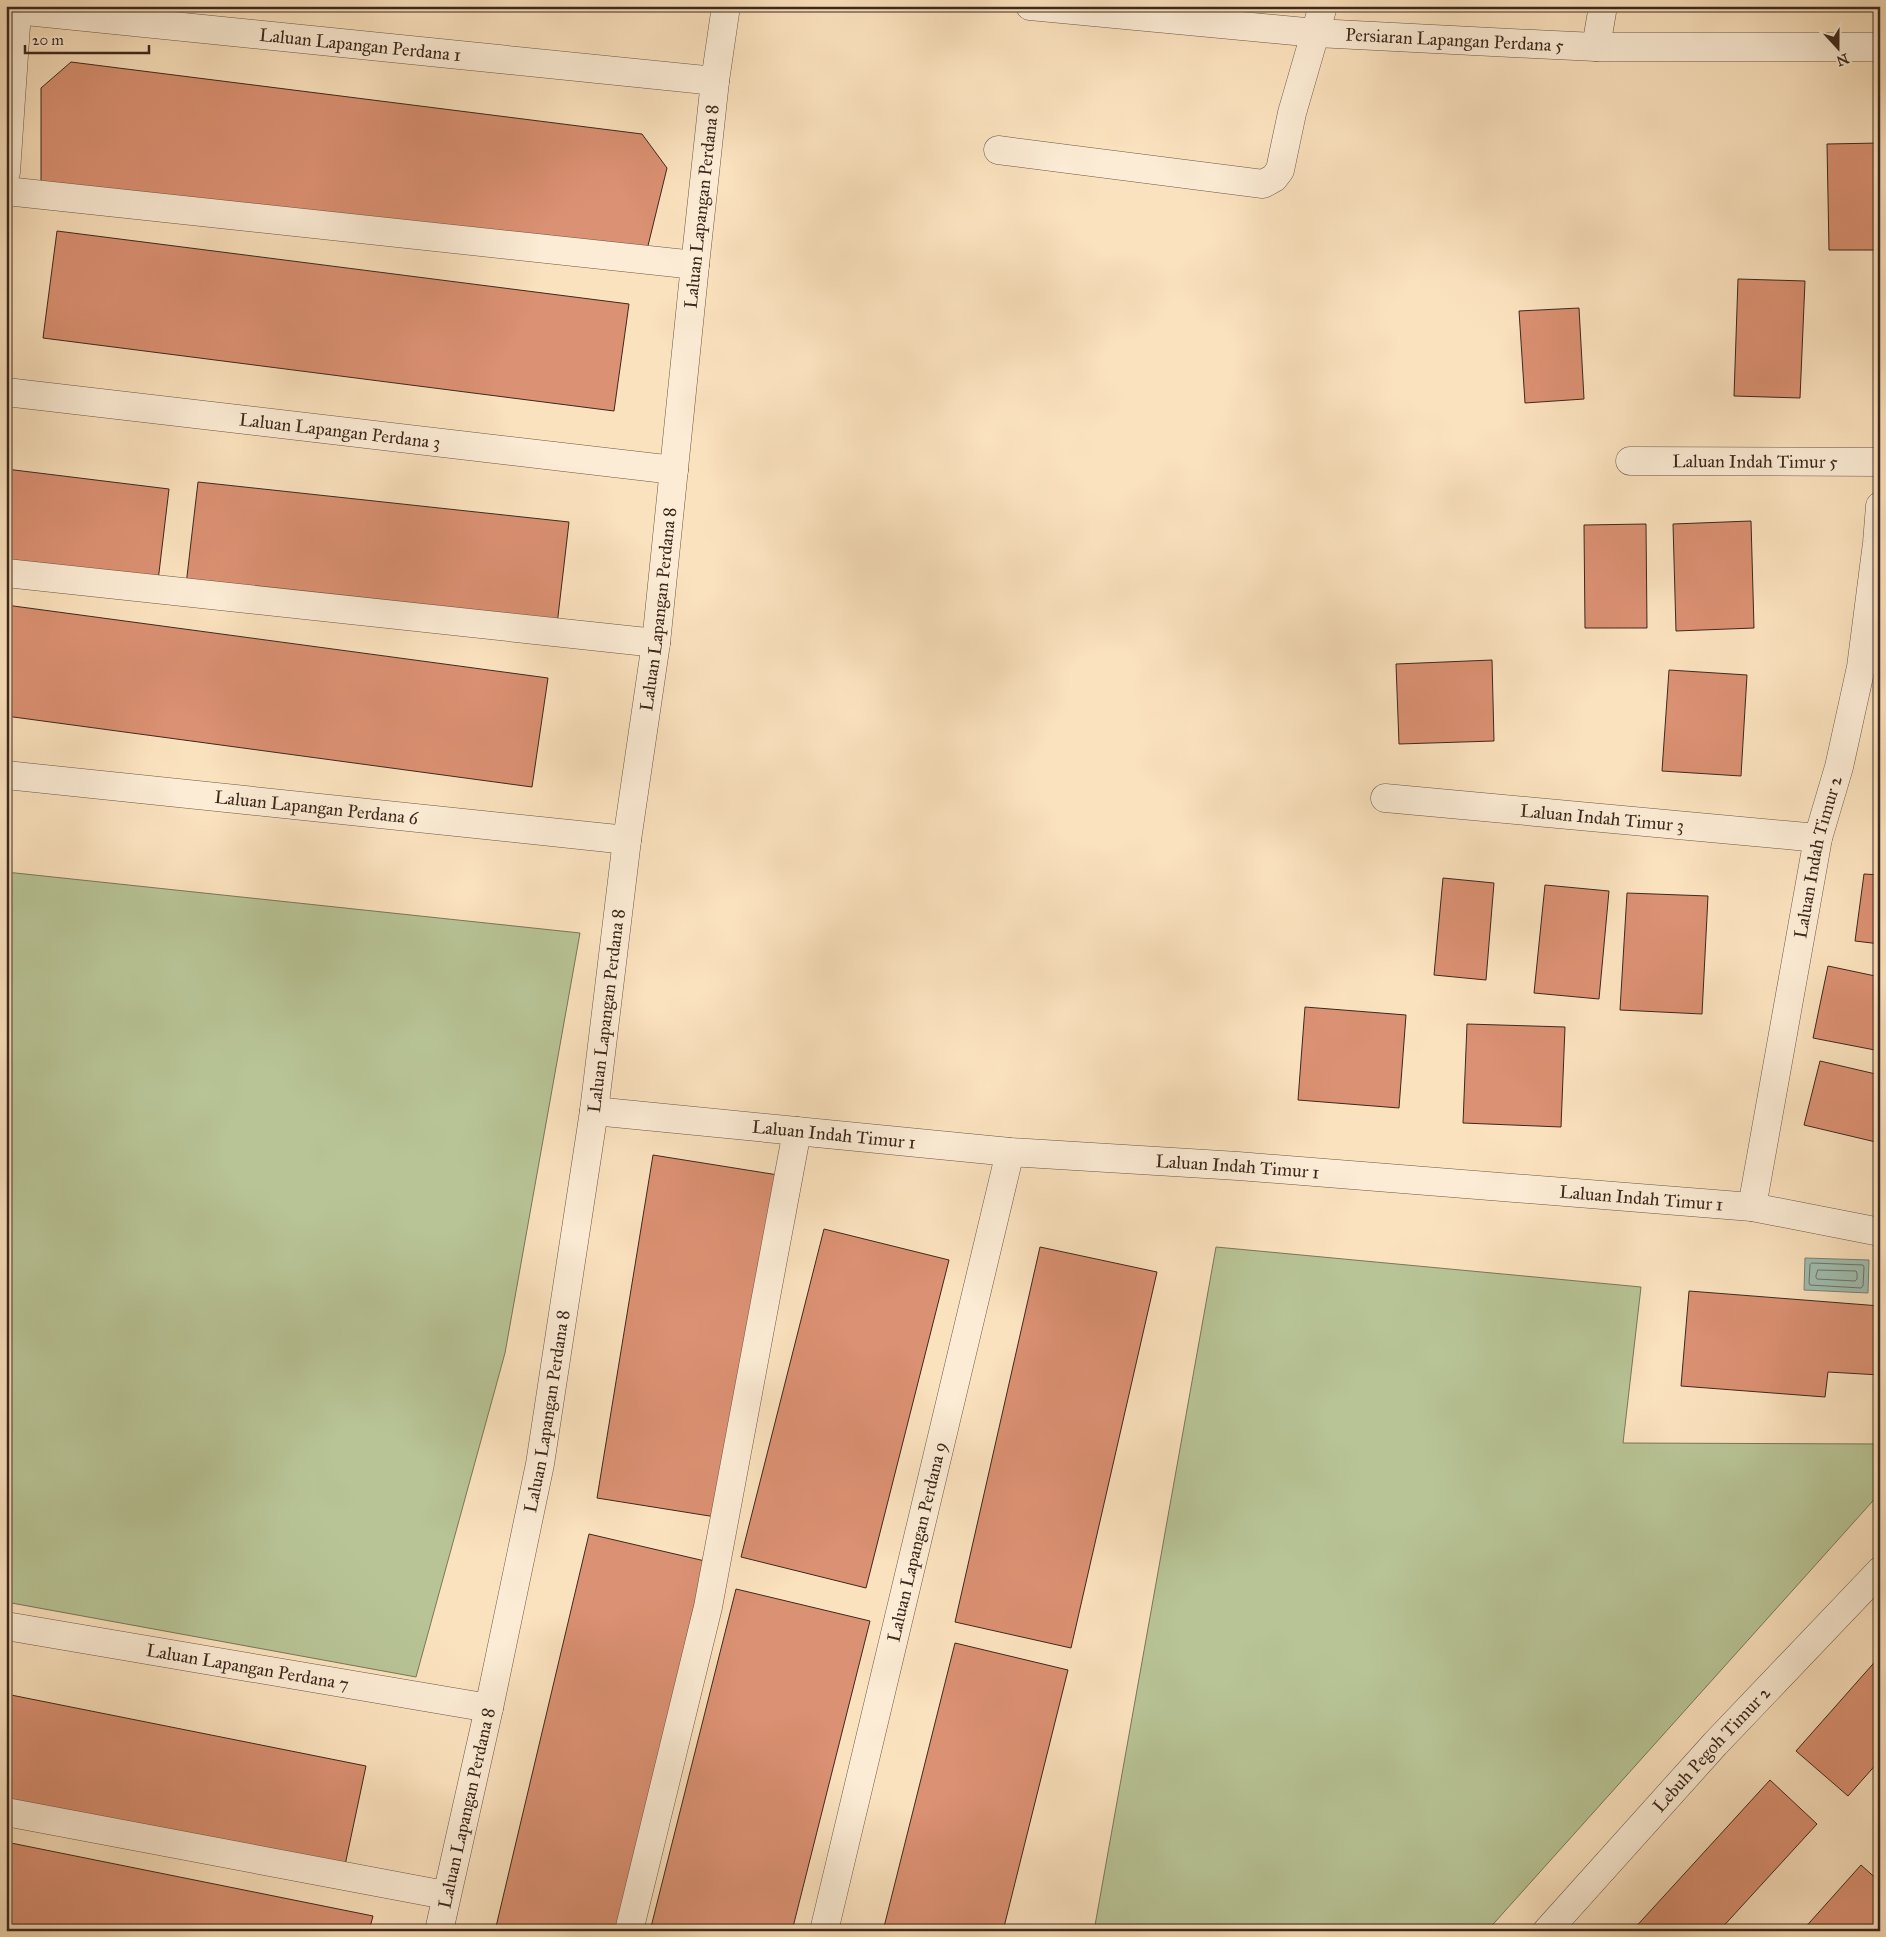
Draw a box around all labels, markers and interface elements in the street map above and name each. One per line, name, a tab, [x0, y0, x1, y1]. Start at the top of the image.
scale bar	[25, 22, 149, 54]
north arrow	[1814, 22, 1864, 72]
street label: Laluan Lapangan Perdana 1	[258, 24, 462, 66]
street label: Persiaran Lapangan Perdana 5	[1345, 24, 1565, 56]
text: 20 m	[32, 31, 64, 49]
text: N	[1834, 50, 1851, 70]
street label: Laluan Lapangan Perdana 8	[680, 103, 723, 309]
street label: Laluan Lapangan Perdana 3	[238, 408, 442, 454]
street label: Laluan Indah Timur 5	[1672, 450, 1838, 473]
street label: Laluan Lapangan Perdana 8	[635, 506, 681, 712]
street label: Laluan Indah Timur 2	[1789, 773, 1847, 940]
street label: Laluan Lapangan Perdana 6	[213, 786, 420, 829]
street label: Laluan Indah Timur 3	[1519, 800, 1685, 837]
street label: Laluan Lapangan Perdana 8	[583, 908, 630, 1114]
street label: Laluan Indah Timur 1	[751, 1116, 917, 1154]
street label: Laluan Indah Timur 1	[1155, 1150, 1320, 1183]
street label: Laluan Indah Timur 1	[1559, 1181, 1724, 1216]
street label: Laluan Lapangan Perdana 8	[519, 1308, 574, 1515]
street label: Laluan Lapangan Perdana 9	[882, 1440, 951, 1644]
street label: Laluan Lapangan Perdana 7	[145, 1639, 350, 1695]
street label: Lebuh Pegoh Timur 2	[1648, 1682, 1775, 1817]
street label: Laluan Lapangan Perdana 8	[433, 1706, 500, 1910]

